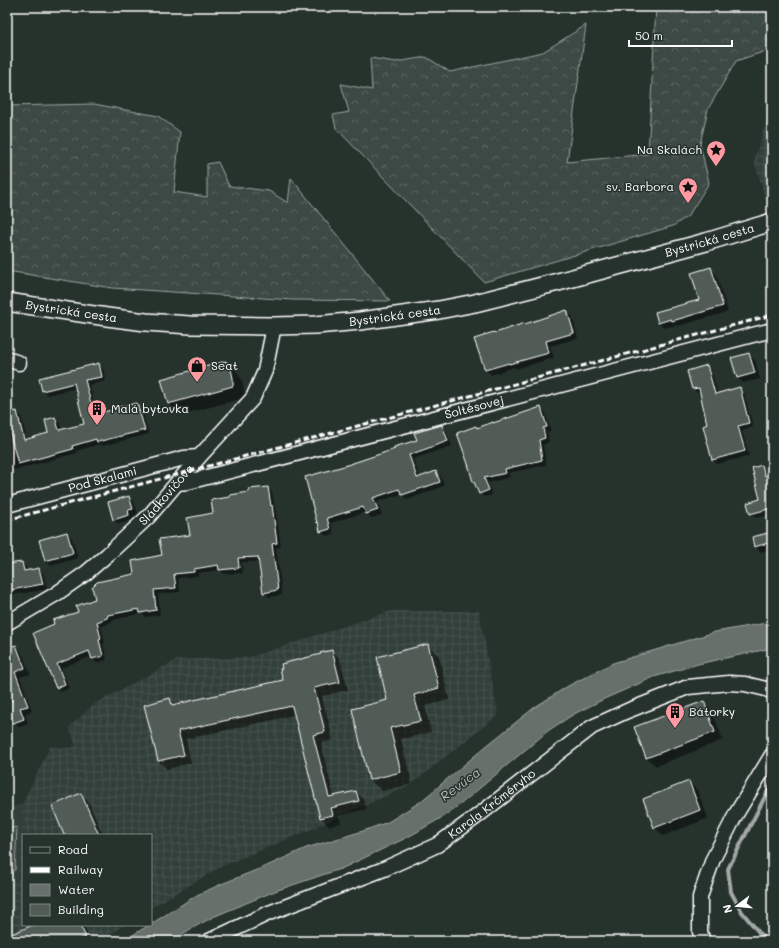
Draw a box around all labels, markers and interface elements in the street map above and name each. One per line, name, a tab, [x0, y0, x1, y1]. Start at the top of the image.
scale bar	[629, 22, 732, 48]
text: 50 m	[635, 27, 663, 43]
place icon: Na Skalách	[705, 139, 727, 167]
place label: Na Skalách	[637, 141, 702, 157]
place icon: sv. Barbora	[677, 176, 699, 204]
place label: sv. Barbora	[606, 178, 674, 194]
street label: Bystrická cesta	[663, 219, 756, 260]
street label: Bystrická cesta	[25, 296, 118, 325]
street label: Bystrická cesta	[348, 301, 442, 329]
shop icon: Seat	[186, 355, 208, 383]
place label: Seat	[211, 357, 238, 373]
street label: Šoltésovej	[443, 391, 506, 422]
building icon: Malá bytovka	[86, 398, 108, 426]
place label: Malá bytovka	[111, 400, 189, 416]
street label: Sládkovičova	[135, 460, 197, 528]
street label: Pod Skalami	[66, 462, 138, 495]
building icon: Bátorky	[664, 701, 686, 729]
place label: Bátorky	[689, 703, 735, 719]
water label: Revúca	[436, 763, 483, 804]
street label: Karola Krčméryho	[444, 765, 538, 842]
legend	[22, 834, 152, 926]
text: Road	[58, 841, 88, 857]
text: Railway	[58, 861, 103, 877]
text: Water	[58, 881, 95, 897]
north arrow	[717, 886, 757, 926]
text: Building	[58, 901, 104, 917]
text: N	[719, 903, 735, 915]

